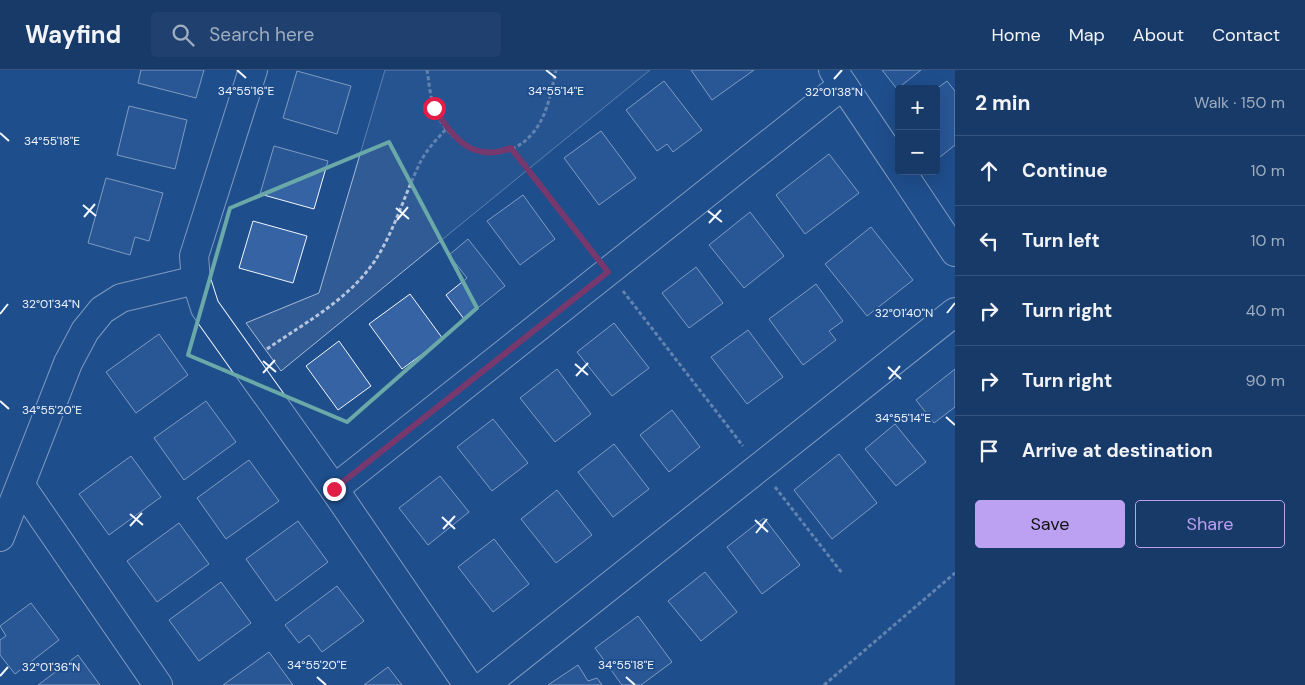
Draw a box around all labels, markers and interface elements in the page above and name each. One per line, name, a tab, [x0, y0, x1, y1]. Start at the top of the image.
search box	[151, 12, 501, 57]
text: Wayfind	[25, 19, 121, 50]
icon: search	[169, 21, 197, 49]
text: Search here	[209, 22, 314, 47]
text: Home	[991, 23, 1041, 47]
text: Map	[1069, 23, 1105, 47]
text: About	[1133, 23, 1184, 47]
text: Contact	[1212, 23, 1280, 47]
text: 34°55'16"E	[218, 83, 274, 99]
text: 34°55'14"E	[528, 83, 584, 99]
text: 32°01'38"N	[805, 84, 863, 100]
map controls	[895, 85, 940, 175]
button: +	[895, 85, 940, 130]
text: 2 min	[975, 89, 1031, 117]
text: Walk · 150 m	[1194, 92, 1285, 113]
route start	[423, 97, 446, 120]
button: −	[895, 130, 940, 175]
text: 34°55'18"E	[24, 133, 80, 149]
icon: ahead	[975, 157, 1003, 185]
text: Continue	[1022, 158, 1108, 183]
text: 10 m	[1251, 160, 1285, 181]
icon: left	[975, 227, 1003, 255]
text: Turn left	[1022, 228, 1100, 253]
text: 10 m	[1251, 230, 1285, 251]
text: 32°01'34"N	[22, 296, 80, 312]
icon: right	[975, 297, 1003, 325]
text: Turn right	[1022, 298, 1112, 323]
text: 40 m	[1246, 300, 1285, 321]
text: 32°01'40"N	[875, 305, 933, 321]
icon: right	[975, 367, 1003, 395]
text: Turn right	[1022, 368, 1112, 393]
text: 90 m	[1245, 370, 1285, 391]
text: 34°55'20"E	[22, 402, 82, 418]
text: 34°55'14"E	[875, 410, 931, 426]
icon: arrive	[975, 437, 1003, 465]
text: Arrive at destination	[1022, 438, 1213, 463]
route end	[323, 478, 346, 501]
button: Save	[975, 500, 1125, 548]
button: Share	[1135, 500, 1285, 548]
text: 34°55'20"E	[287, 657, 347, 673]
text: 34°55'18"E	[598, 657, 654, 673]
text: 32°01'36"N	[22, 659, 80, 675]

